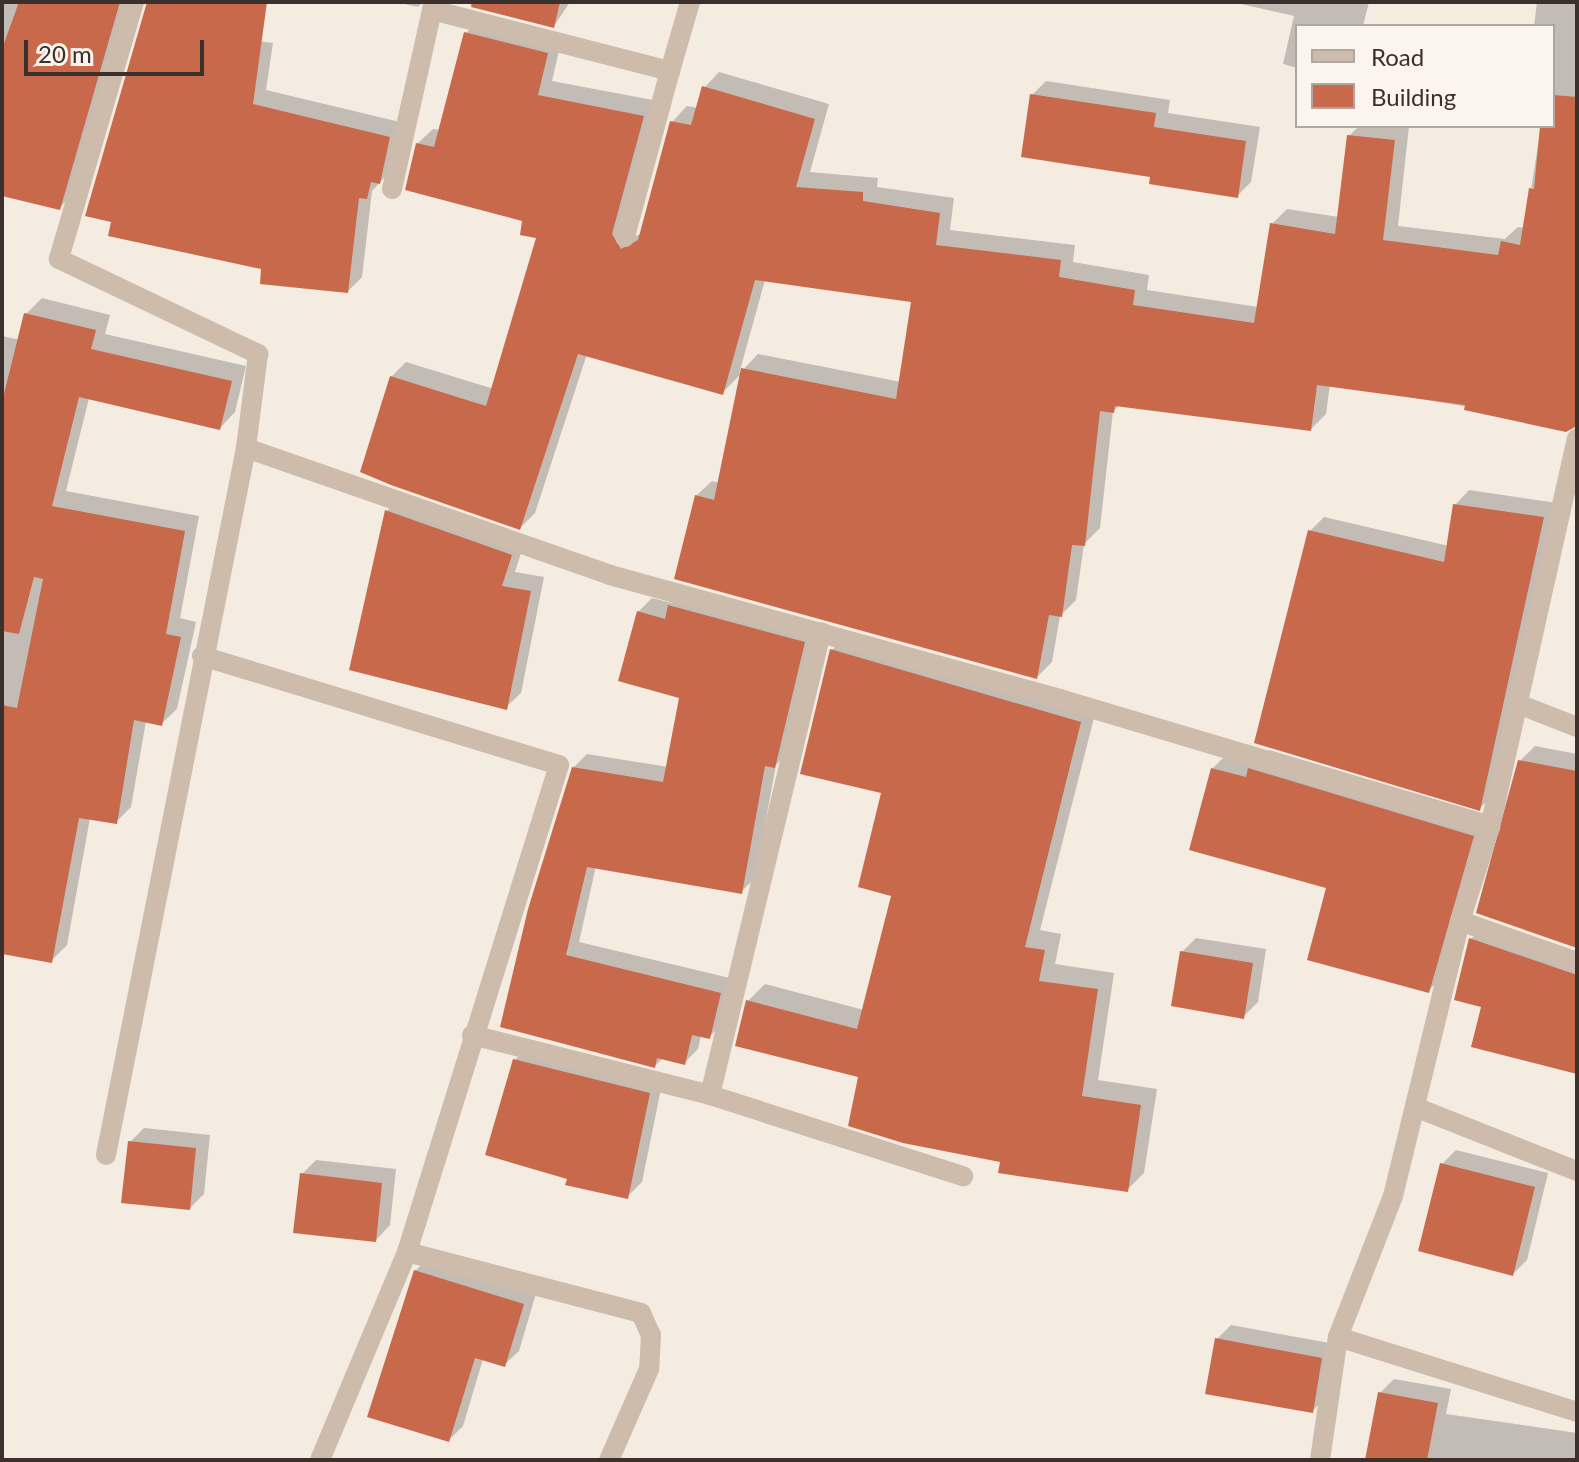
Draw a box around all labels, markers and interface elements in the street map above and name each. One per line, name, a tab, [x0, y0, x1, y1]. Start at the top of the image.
scale bar	[28, 24, 208, 74]
legend	[1295, 24, 1555, 128]
text: 20 m	[38, 39, 92, 68]
text: Road	[1371, 42, 1424, 71]
text: Building	[1371, 82, 1456, 111]

